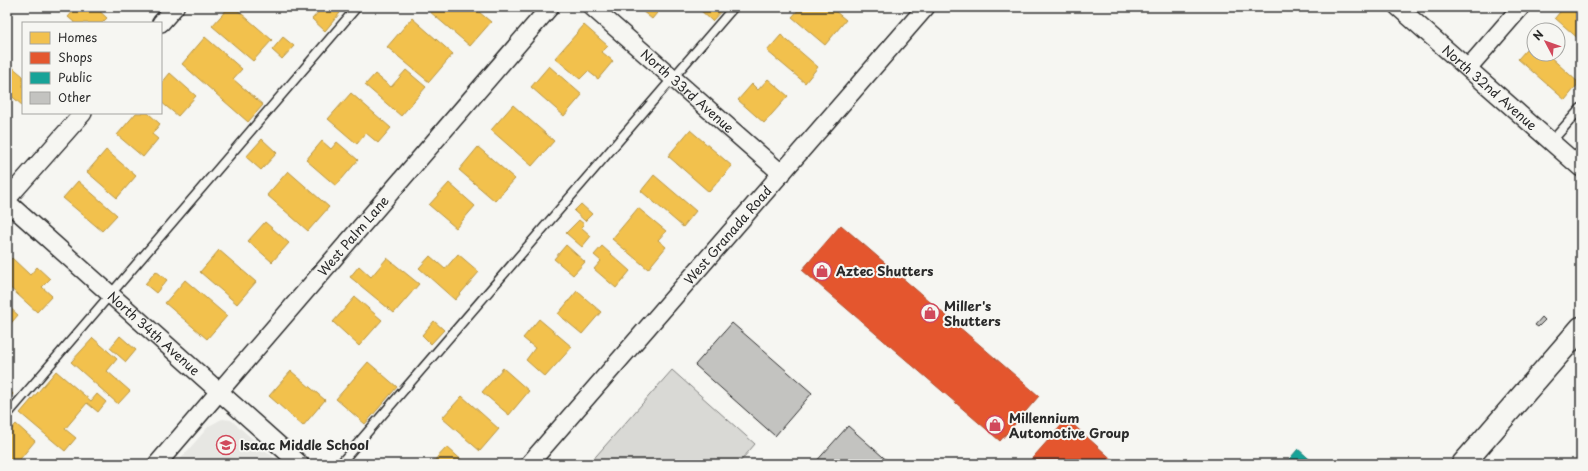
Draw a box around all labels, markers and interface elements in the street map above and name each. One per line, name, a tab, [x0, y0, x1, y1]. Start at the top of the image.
legend	[22, 22, 162, 114]
north arrow	[1526, 22, 1566, 62]
text: N	[1529, 26, 1548, 44]
text: Homes	[58, 28, 97, 46]
street label: North 32nd Avenue	[1438, 40, 1542, 134]
street label: North 33rd Avenue	[637, 44, 739, 137]
text: Shops	[58, 48, 93, 66]
text: Public	[58, 68, 92, 86]
text: Other	[58, 88, 91, 106]
street label: West Granada Road	[679, 182, 775, 288]
street label: West Palm Lane	[313, 191, 393, 280]
shop icon: Aztec Shutters	[811, 260, 833, 282]
place label: Aztec Shutters	[835, 261, 933, 280]
street label: North 34th Avenue	[104, 287, 204, 379]
place label: Miller's Shutters	[944, 296, 1001, 330]
shop icon: Miller's Shutters	[919, 302, 941, 324]
place label: Millennium Automotive Group	[1009, 408, 1129, 442]
shop icon: Millennium Automotive Group	[984, 414, 1006, 436]
school or university icon: Isaac Middle School	[215, 434, 237, 456]
place label: Isaac Middle School	[240, 435, 369, 454]

